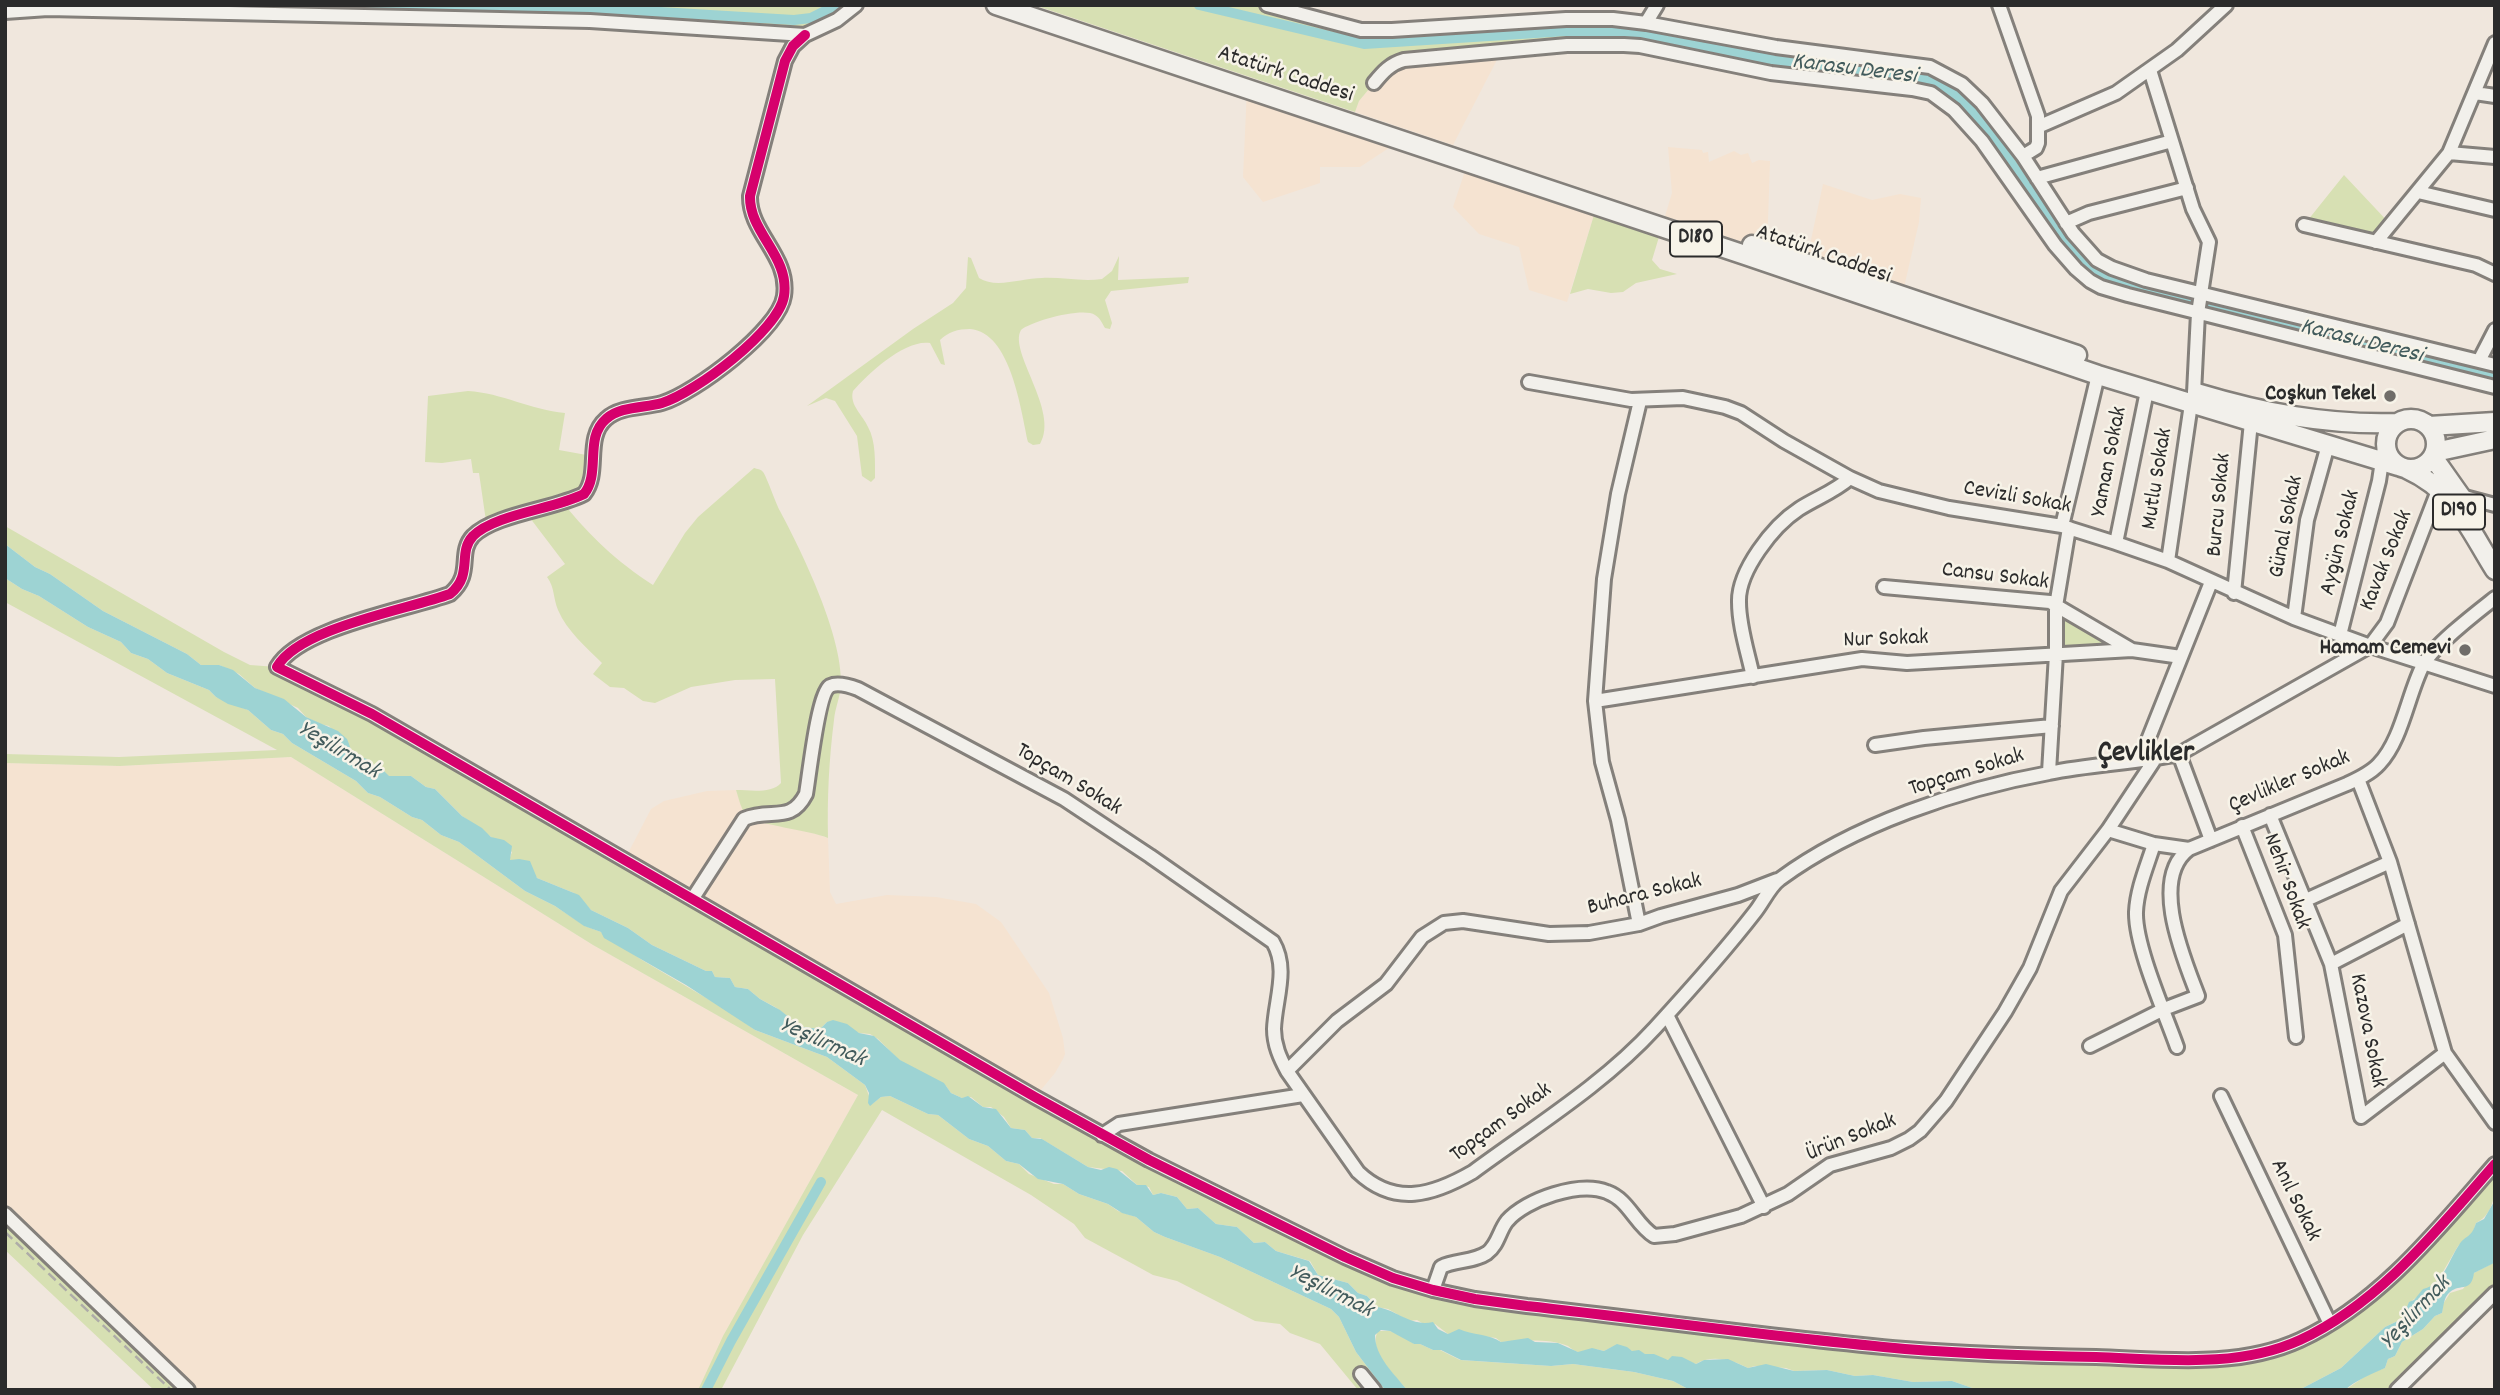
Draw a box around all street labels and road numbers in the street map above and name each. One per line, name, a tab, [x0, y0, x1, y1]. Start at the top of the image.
street label: Atatürk Caddesi	[1214, 41, 1356, 111]
street label: Atatürk Caddesi	[1752, 220, 1894, 292]
road number: D180	[1670, 222, 1722, 256]
street label: Yaman Sokak	[2087, 405, 2135, 519]
street label: Mutlu Sokak	[2137, 426, 2181, 532]
street label: Burcu Sokak	[2203, 452, 2239, 558]
street label: Günal Sokak	[2265, 473, 2311, 581]
street label: Cevizli Sokak	[1961, 476, 2073, 522]
street label: Aygün Sokak	[2316, 487, 2368, 599]
road number: D190	[2433, 494, 2485, 530]
street label: Kavak Sokak	[2355, 506, 2421, 616]
street label: Cansu Sokak	[1940, 558, 2050, 598]
street label: Nur Sokak	[1843, 626, 1929, 656]
street label: Topçam Sokak	[1010, 739, 1126, 823]
street label: Topçam Sokak	[1906, 743, 2028, 805]
street label: Çevlikler Sokak	[2225, 745, 2355, 821]
street label: Nehir Sokak	[2255, 830, 2315, 934]
street label: Buhara Sokak	[1585, 868, 1705, 924]
street label: Kazova Sokak	[2341, 971, 2391, 1091]
street label: Topçam Sokak	[1446, 1078, 1558, 1170]
street label: Ürün Sokak	[1803, 1108, 1901, 1170]
street label: Anıl Sokak	[2262, 1155, 2326, 1247]

